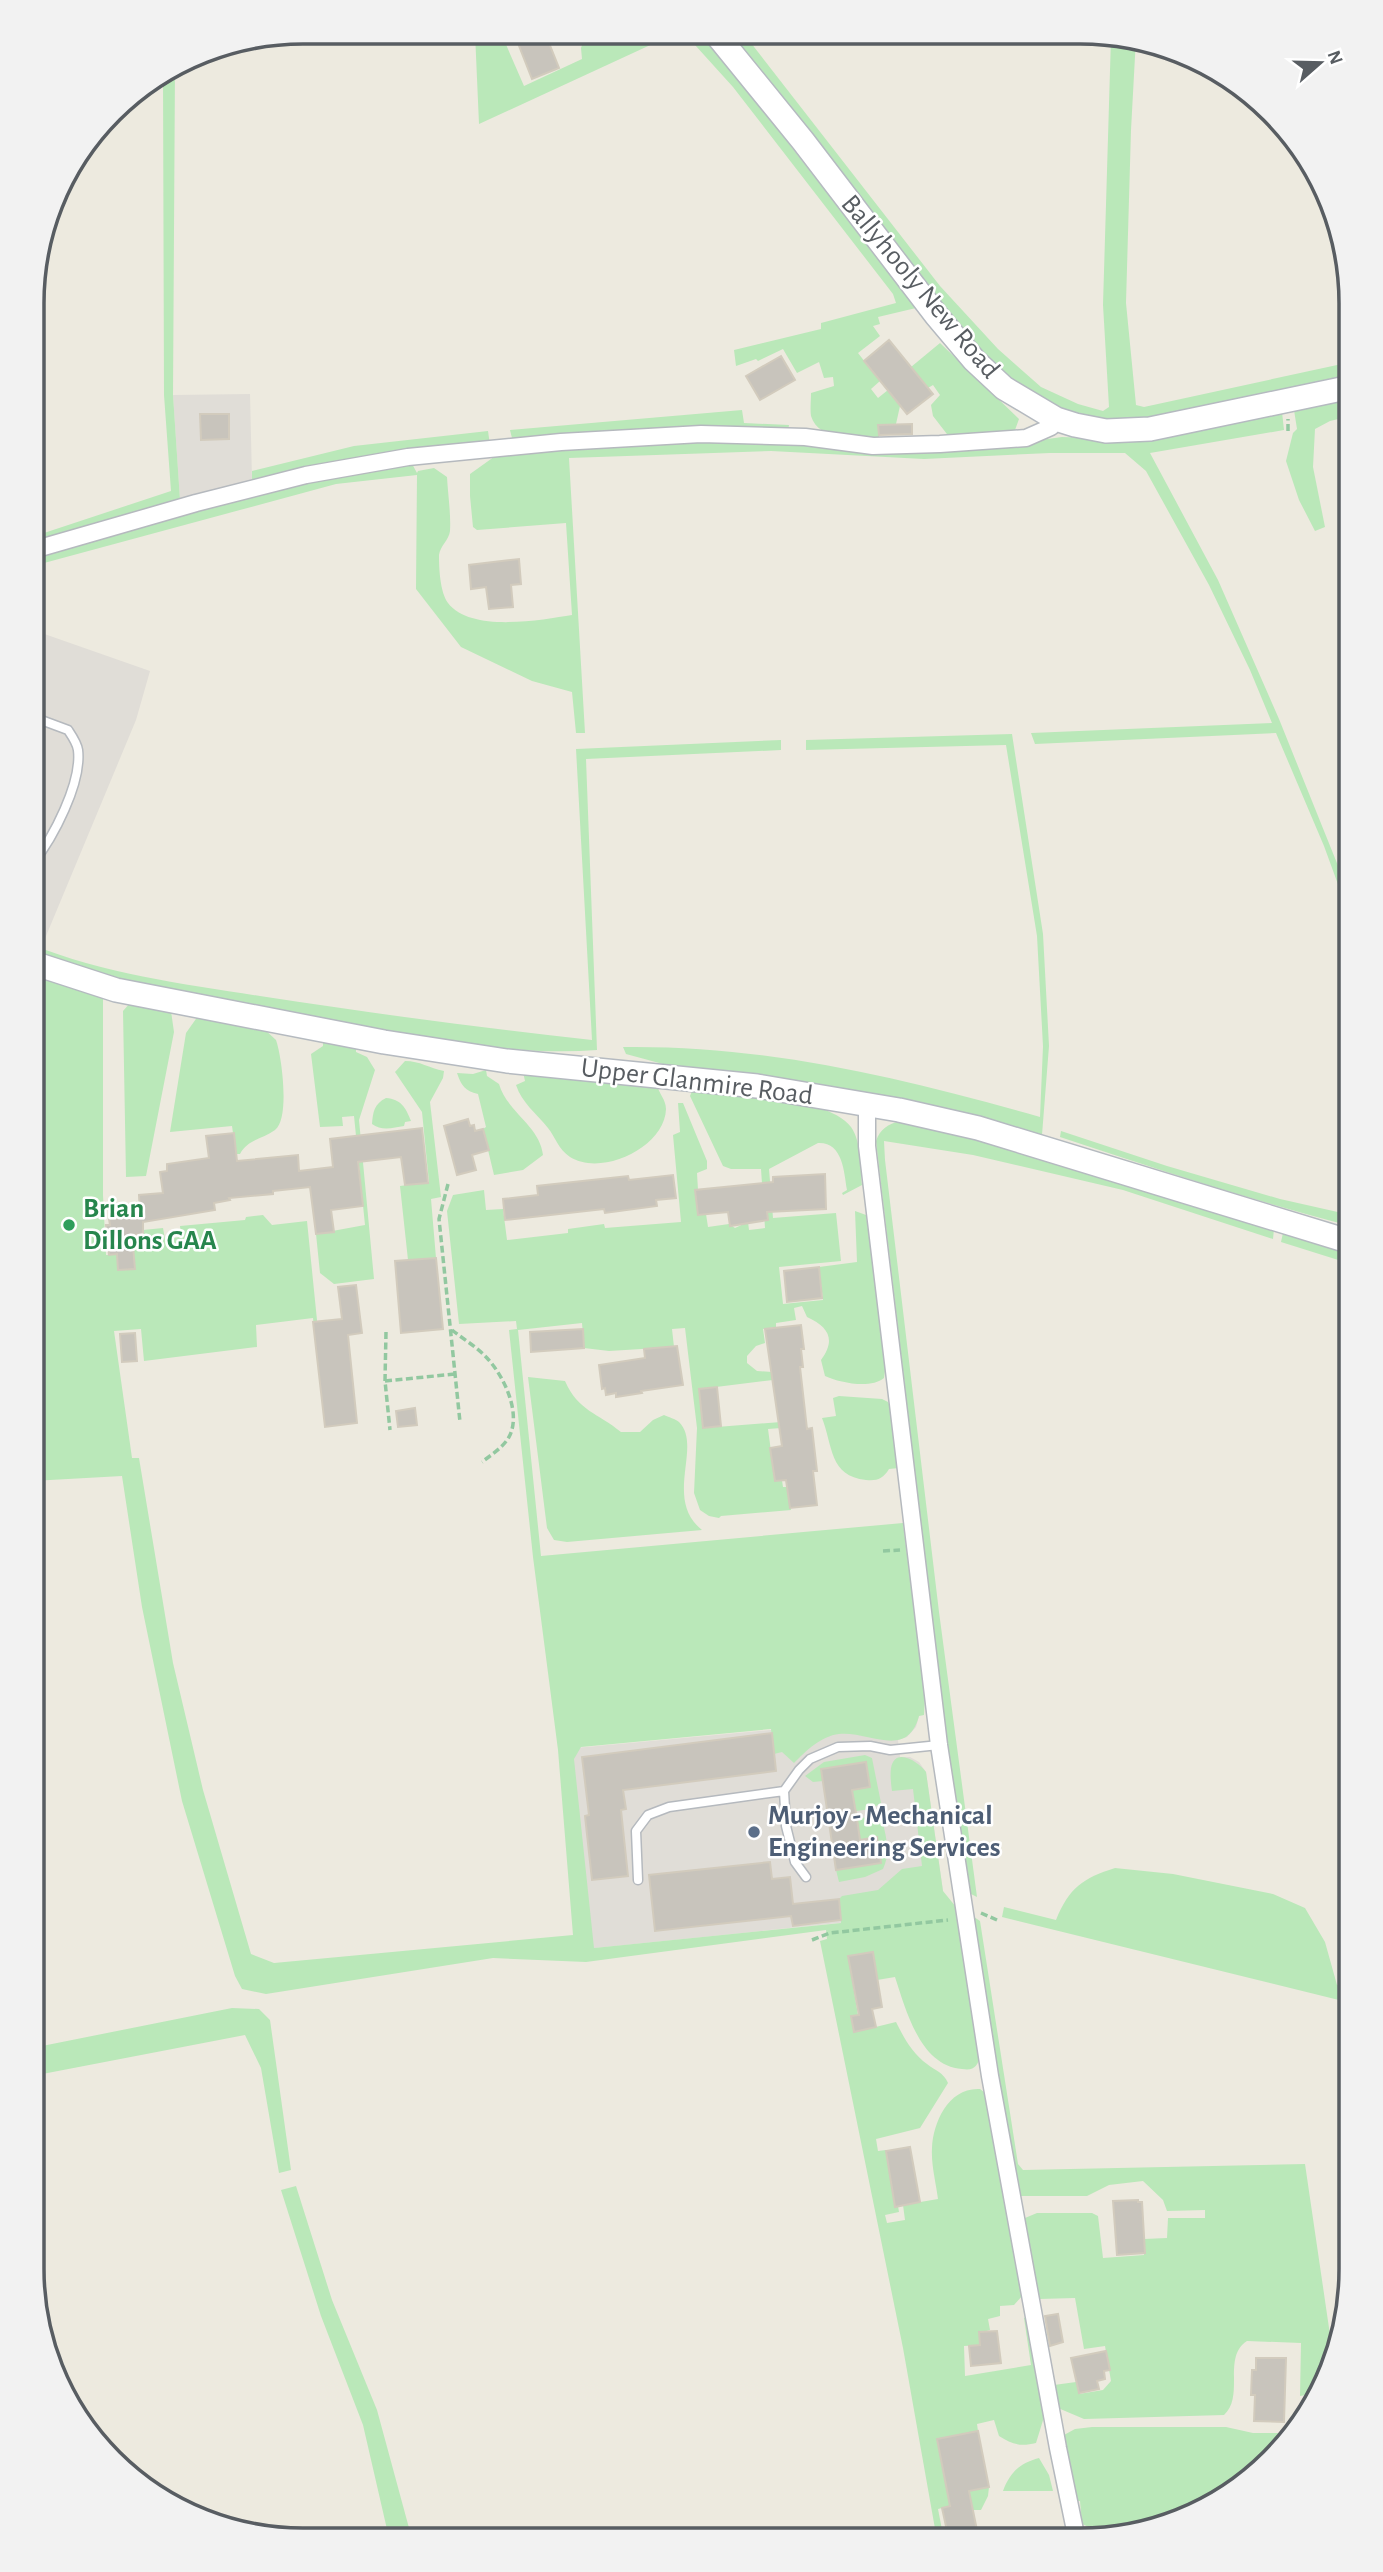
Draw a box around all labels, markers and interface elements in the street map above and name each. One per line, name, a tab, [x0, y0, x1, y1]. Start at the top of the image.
north arrow	[1285, 28, 1355, 98]
text: N	[1323, 48, 1346, 67]
street label: Ballyhooly New Road	[835, 190, 1005, 384]
street label: Upper Glanmire Road	[579, 1054, 815, 1110]
place label: Brian Dillons GAA	[83, 1195, 217, 1255]
marker: Brian Dillons GAA	[61, 1217, 77, 1233]
place label: Murjoy - Mechanical Engineering Services	[768, 1802, 1001, 1862]
marker: Murjoy - Mechanical Engineering Services	[746, 1824, 762, 1840]

